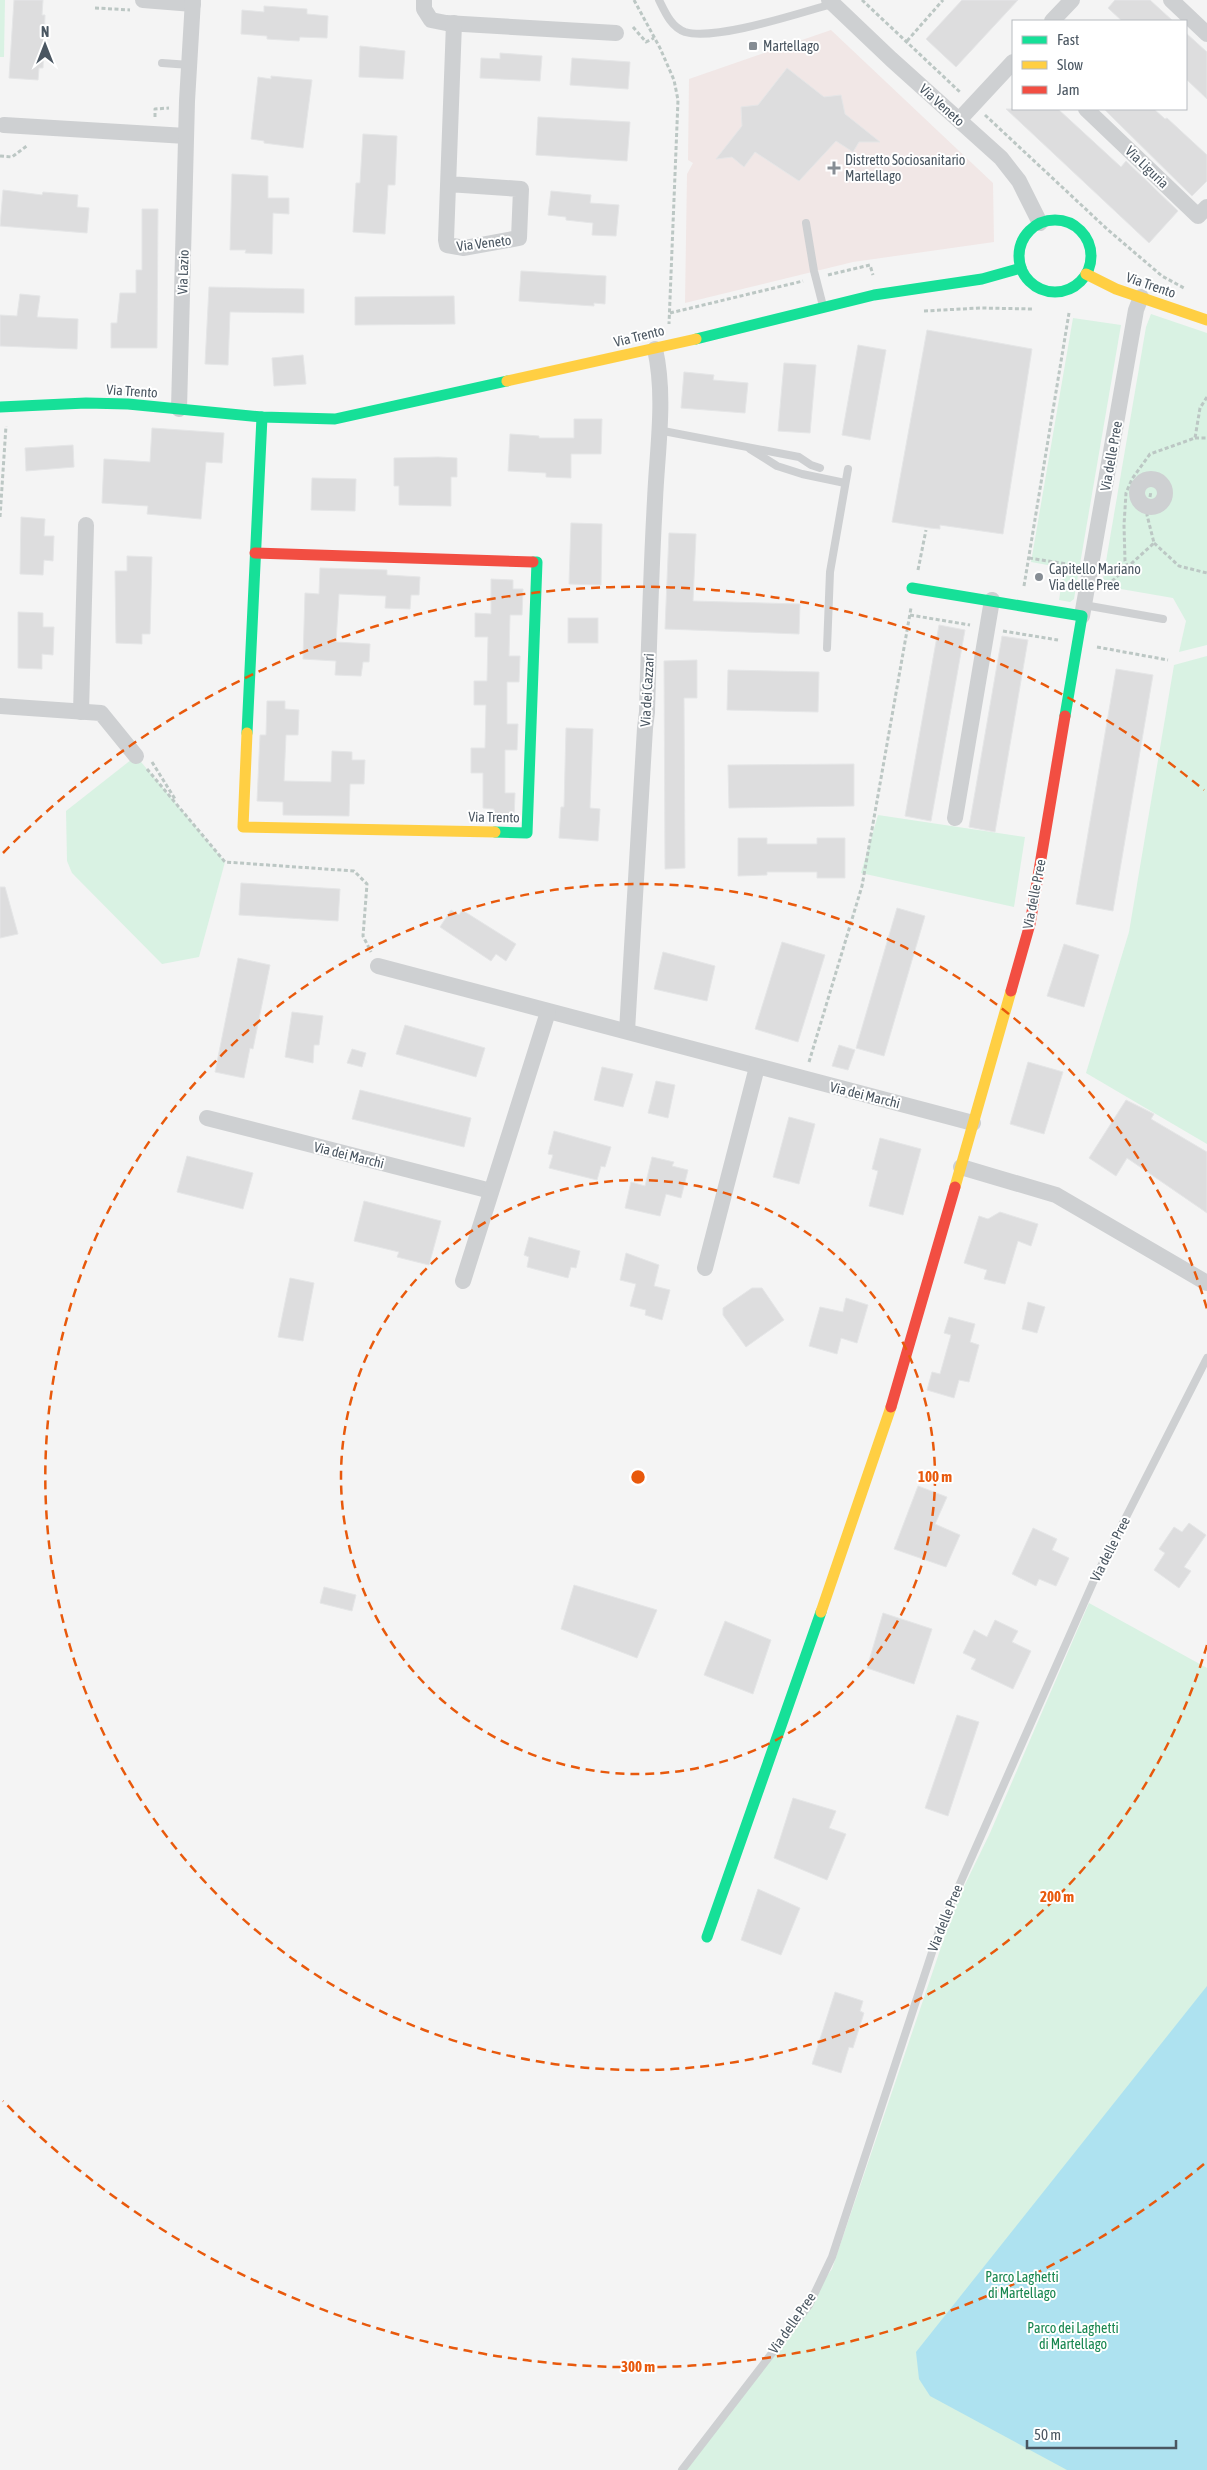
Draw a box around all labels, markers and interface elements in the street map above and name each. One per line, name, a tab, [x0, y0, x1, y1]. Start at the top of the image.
north arrow	[20, 20, 70, 70]
legend	[1012, 20, 1187, 110]
text: N	[41, 24, 49, 40]
text: Fast	[1057, 31, 1079, 48]
place label: Martellago	[763, 38, 819, 54]
marker: Martellago	[747, 40, 759, 52]
text: Slow	[1057, 56, 1083, 73]
street label: Via Veneto	[916, 81, 968, 129]
text: Jam	[1057, 81, 1080, 98]
street label: Via Liguria	[1122, 143, 1172, 191]
place label: Distretto Sociosanitario Martellago	[845, 152, 965, 184]
marker: Distretto Sociosanitario Martellago	[827, 161, 841, 175]
street label: Via Veneto	[456, 232, 512, 254]
street label: Via Lazio	[174, 249, 192, 295]
street label: Via Trento	[1124, 269, 1178, 301]
street label: Via Trento	[612, 322, 666, 350]
street label: Via Trento	[106, 381, 158, 401]
street label: Via delle Pree	[1097, 420, 1125, 492]
place label: Capitello Mariano Via delle Pree	[1049, 561, 1141, 593]
marker: Capitello Mariano Via delle Pree	[1033, 571, 1045, 583]
street label: Via dei Cazzari	[637, 653, 657, 727]
street label: Via Trento	[468, 809, 520, 825]
street label: Via delle Pree	[1019, 858, 1049, 930]
street label: Via dei Marchi	[828, 1079, 902, 1111]
street label: Via dei Marchi	[312, 1139, 386, 1171]
centre of rings	[629, 1468, 647, 1486]
text: 100 m	[918, 1468, 952, 1485]
street label: Via delle Pree	[1087, 1514, 1133, 1584]
street label: Via delle Pree	[924, 1882, 966, 1954]
text: 200 m	[1040, 1888, 1074, 1905]
park label: Parco Laghetti di Martellago	[985, 2269, 1059, 2301]
street label: Via delle Pree	[765, 2289, 819, 2357]
park label: Parco dei Laghetti di Martellago	[1027, 2320, 1119, 2352]
text: 300 m	[621, 2358, 655, 2375]
scale bar	[1027, 2418, 1176, 2450]
text: 50 m	[1034, 2426, 1061, 2443]

